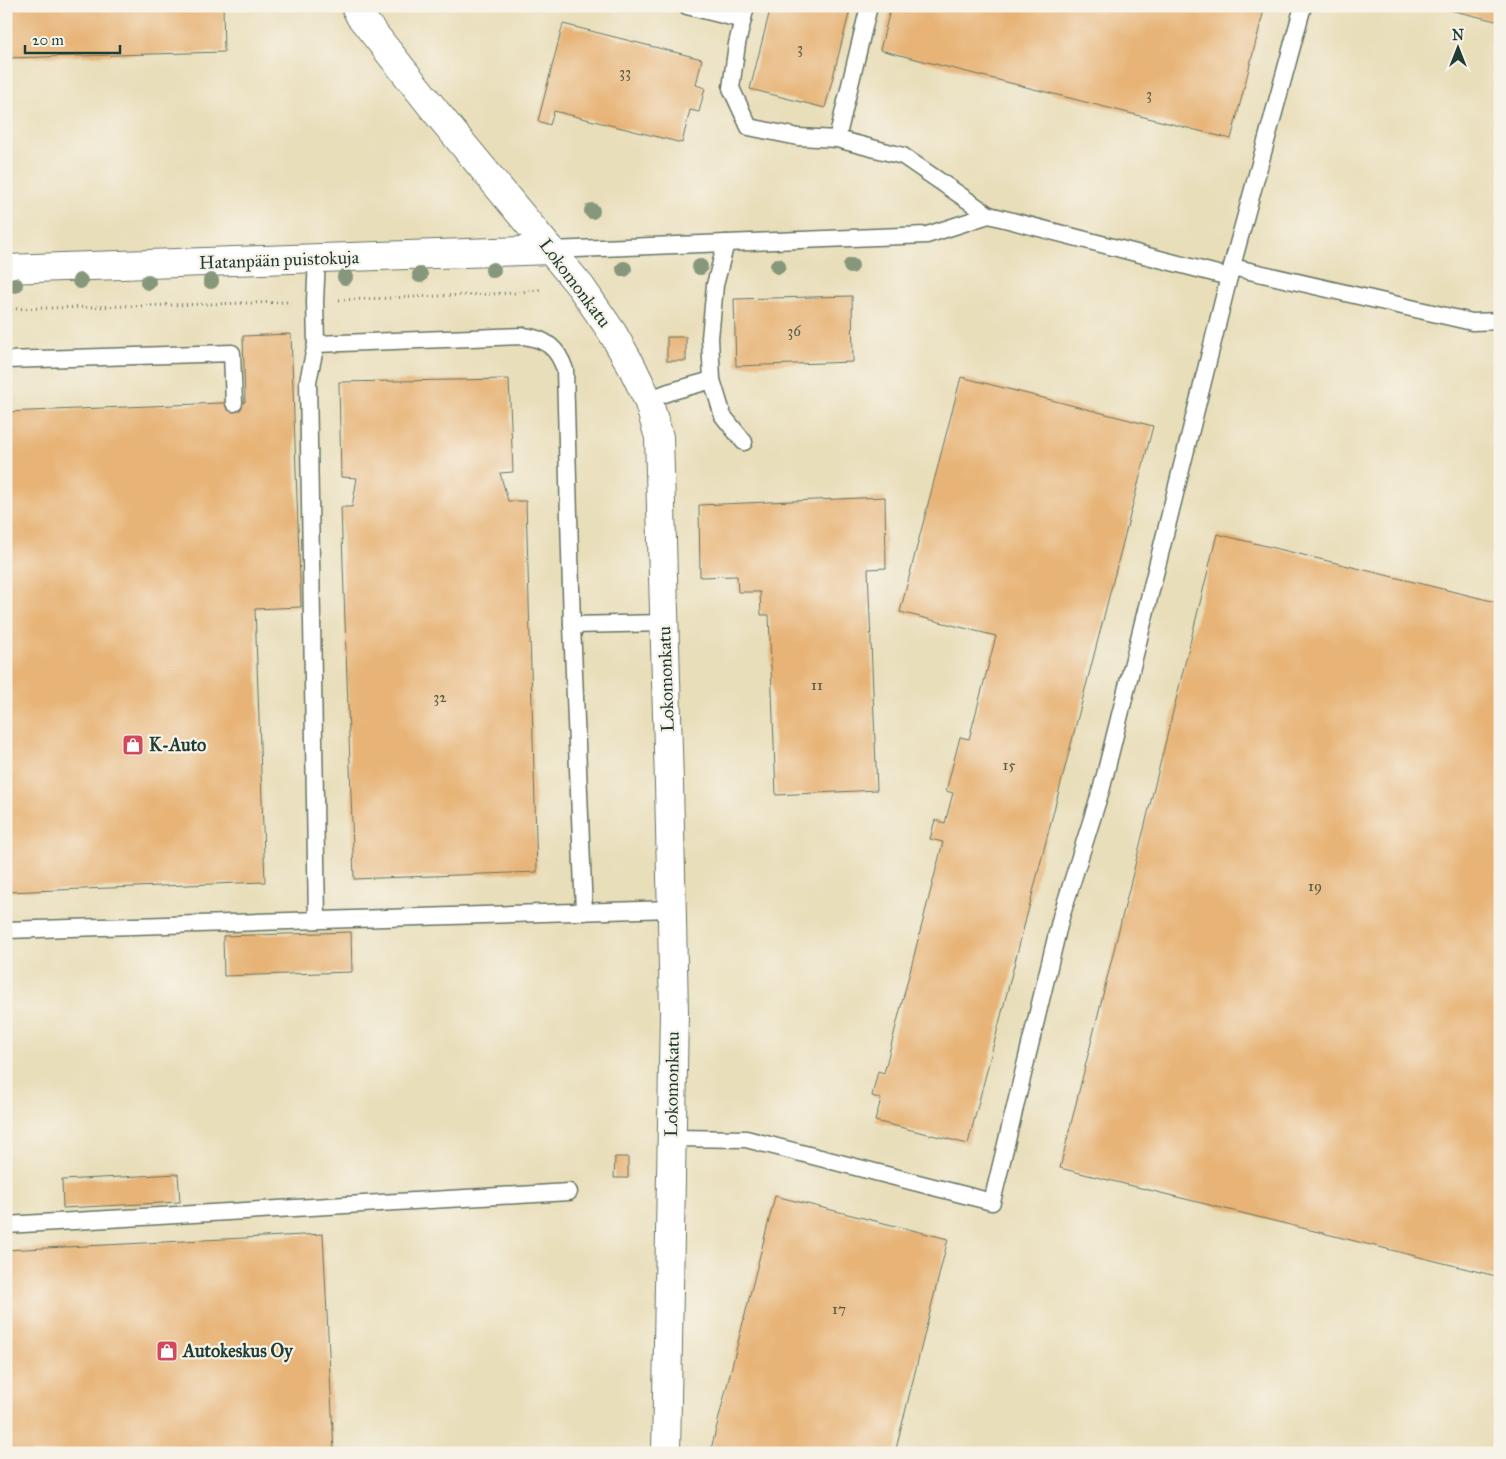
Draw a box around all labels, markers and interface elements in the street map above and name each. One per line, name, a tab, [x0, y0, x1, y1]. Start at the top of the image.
scale bar	[25, 22, 120, 54]
north arrow	[1434, 22, 1484, 72]
text: N	[1452, 27, 1464, 44]
text: 20 m	[32, 31, 64, 49]
house number: 3	[797, 39, 803, 57]
house number: 33	[619, 63, 631, 81]
house number: 3	[1146, 85, 1152, 103]
street label: Lokomonkatu	[534, 234, 616, 332]
street label: Hatanpään puistokuja	[199, 246, 360, 274]
house number: 36	[787, 322, 802, 340]
street label: Lokomonkatu	[653, 625, 679, 732]
house number: 11	[811, 676, 823, 694]
house number: 32	[433, 688, 447, 706]
shop icon: K-Auto	[121, 733, 145, 757]
place label: K-Auto	[149, 734, 206, 756]
house number: 15	[1003, 756, 1015, 774]
house number: 19	[1308, 877, 1322, 895]
street label: Lokomonkatu	[660, 1031, 684, 1137]
house number: 17	[832, 1300, 846, 1318]
shop icon: Autokeskus Oy	[155, 1339, 179, 1363]
place label: Autokeskus Oy	[182, 1340, 294, 1363]

